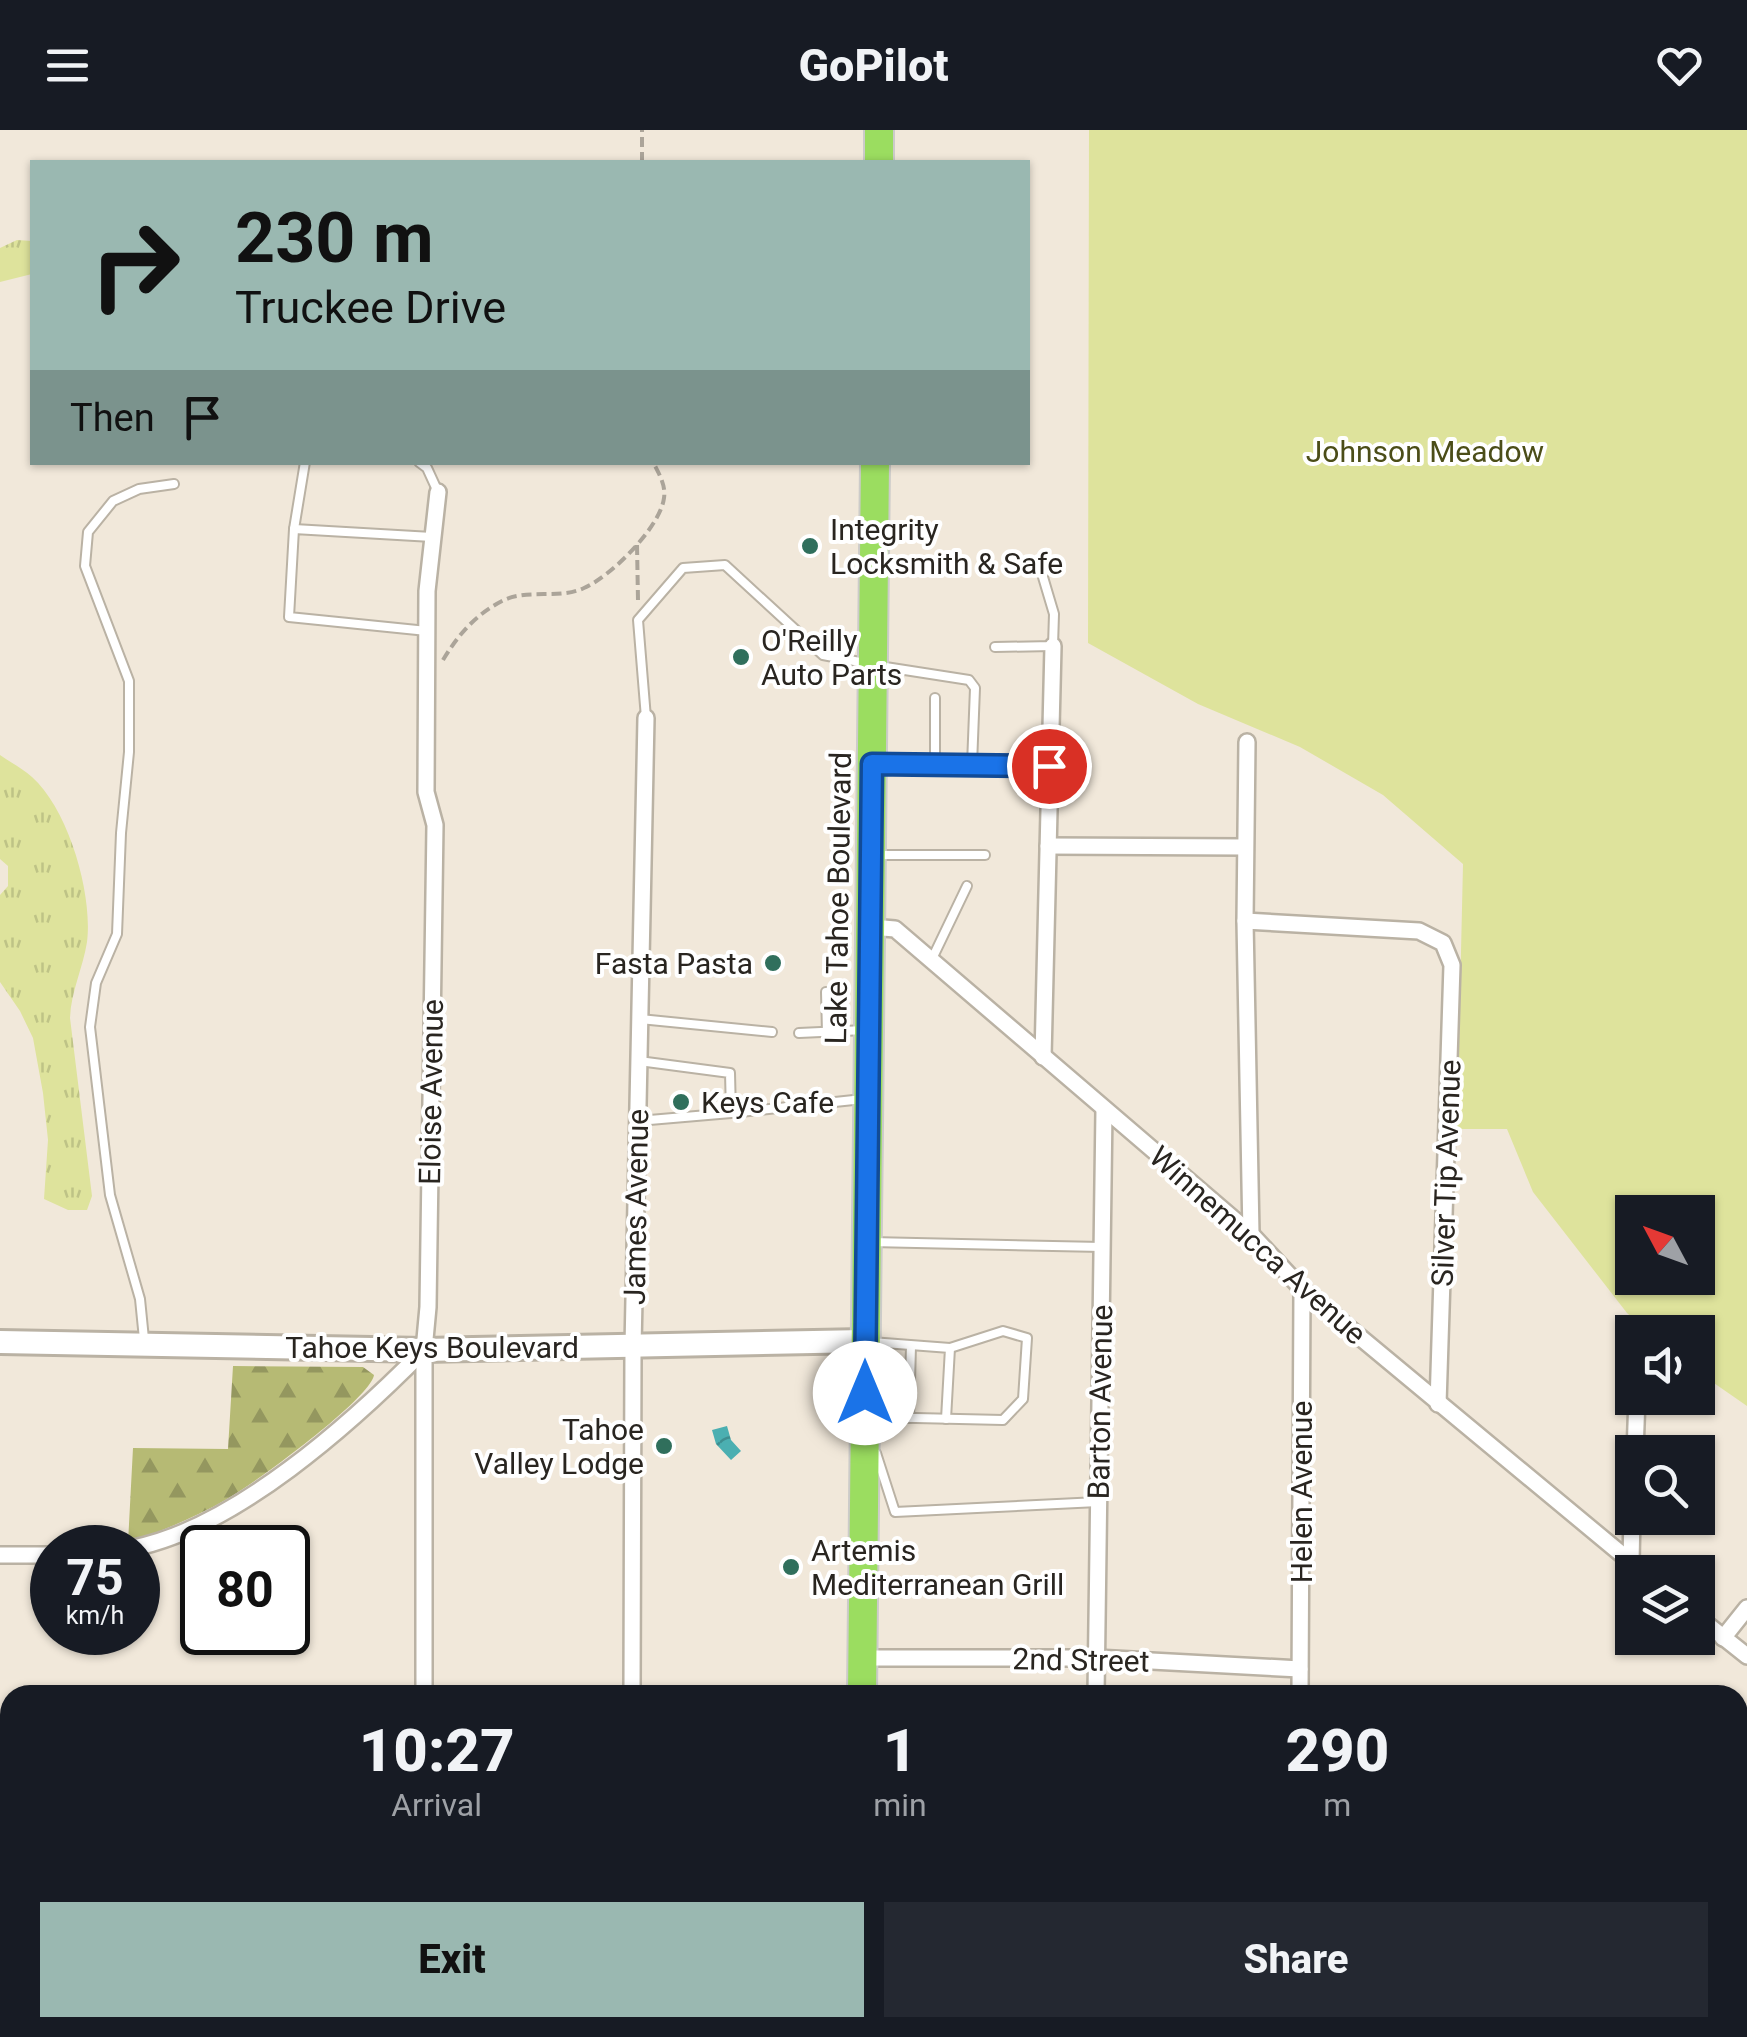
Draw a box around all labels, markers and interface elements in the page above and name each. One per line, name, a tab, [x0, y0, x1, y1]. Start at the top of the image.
icon: menu	[40, 38, 95, 93]
icon: heart	[1652, 38, 1707, 93]
text: GoPilot	[798, 39, 949, 92]
text: 230 m	[235, 197, 434, 279]
icon: right	[70, 200, 200, 330]
text: Truckee Drive	[235, 281, 506, 334]
icon: arrive	[175, 390, 230, 445]
text: Then	[70, 396, 155, 440]
park label: Johnson Meadow	[1306, 434, 1544, 469]
place label: Integrity Locksmith & Safe	[830, 512, 1063, 581]
marker: Integrity Locksmith & Safe	[799, 535, 821, 557]
place label: O'Reilly Auto Parts	[761, 623, 902, 692]
marker: O'Reilly Auto Parts	[730, 646, 752, 668]
pin	[1007, 724, 1092, 809]
icon: arrive	[1022, 739, 1077, 794]
street label: Lake Tahoe Boulevard	[818, 751, 858, 1045]
place label: Fasta Pasta	[595, 946, 753, 981]
marker: Fasta Pasta	[762, 952, 784, 974]
street label: Eloise Avenue	[412, 999, 450, 1185]
street label: Silver Tip Avenue	[1425, 1059, 1467, 1287]
place label: Keys Cafe	[701, 1085, 834, 1120]
marker: Keys Cafe	[670, 1091, 692, 1113]
street label: James Avenue	[617, 1109, 655, 1305]
street label: Winnemucca Avenue	[1143, 1139, 1373, 1351]
north arrow	[1615, 1195, 1715, 1295]
map controls	[1615, 1195, 1715, 1655]
street label: Barton Avenue	[1081, 1304, 1119, 1500]
button: sound	[1615, 1315, 1715, 1415]
street label: Tahoe Keys Boulevard	[285, 1330, 579, 1365]
position arrow	[813, 1341, 917, 1445]
street label: Helen Avenue	[1284, 1401, 1319, 1583]
place label: Tahoe Valley Lodge	[474, 1412, 644, 1481]
marker: Tahoe Valley Lodge	[653, 1435, 675, 1457]
button: search	[1615, 1435, 1715, 1535]
speed limit sign: 80	[180, 1525, 310, 1655]
place label: Artemis Mediterranean Grill	[811, 1533, 1064, 1602]
text: 75	[66, 1549, 124, 1607]
button: layers	[1615, 1555, 1715, 1655]
marker: Artemis Mediterranean Grill	[780, 1556, 802, 1578]
text: km/h	[66, 1601, 124, 1630]
street label: 2nd Street	[1012, 1641, 1150, 1679]
text: 10:27	[359, 1715, 515, 1786]
text: 1	[883, 1715, 917, 1786]
text: 290	[1285, 1715, 1389, 1786]
text: Arrival	[391, 1786, 482, 1824]
text: min	[873, 1786, 927, 1824]
text: m	[1323, 1786, 1351, 1824]
button: Exit	[40, 1902, 864, 2017]
button: Share	[884, 1902, 1708, 2017]

